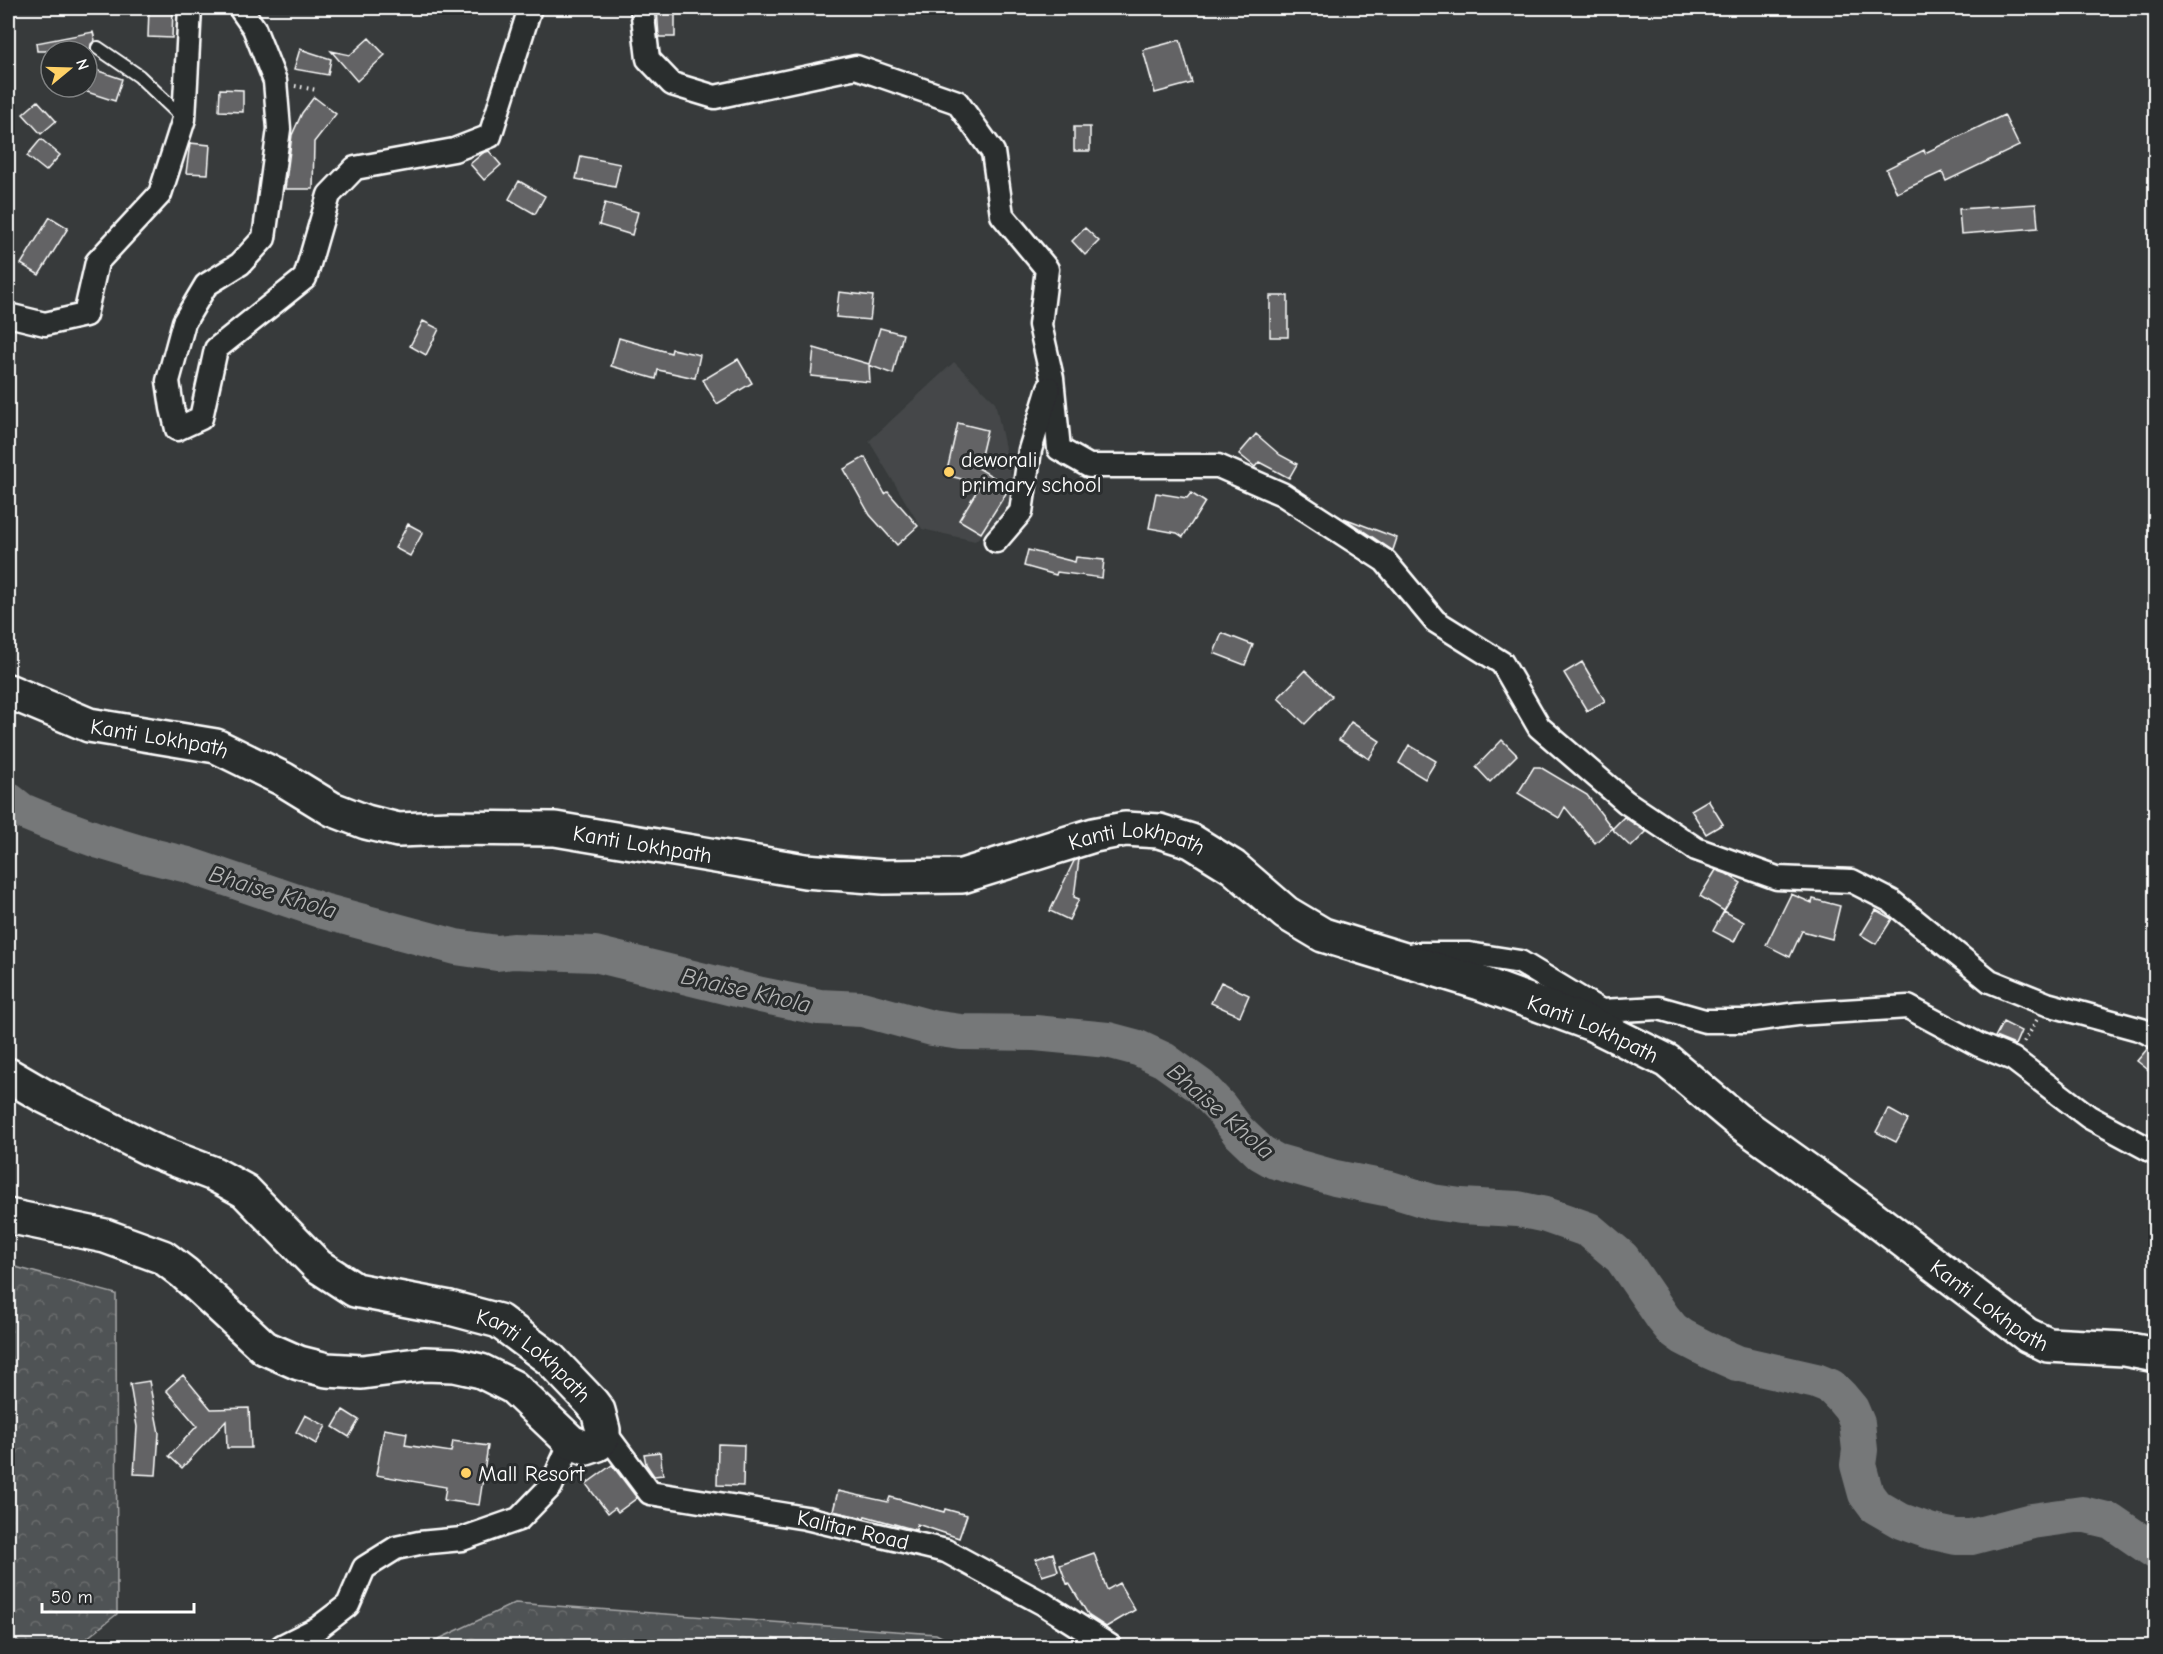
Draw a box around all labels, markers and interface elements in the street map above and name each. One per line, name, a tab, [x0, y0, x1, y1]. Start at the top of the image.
north arrow	[39, 39, 99, 99]
text: N	[72, 57, 92, 72]
place label: deworali primary school	[961, 447, 1101, 498]
marker: deworali primary school	[942, 465, 956, 479]
street label: Kanti Lokhpath	[89, 713, 234, 765]
street label: Kanti Lokhpath	[1065, 817, 1210, 861]
street label: Kanti Lokhpath	[571, 820, 714, 869]
water label: Bhaise Khola	[206, 859, 340, 925]
water label: Bhaise Khola	[678, 961, 814, 1019]
street label: Kanti Lokhpath	[1524, 990, 1663, 1069]
water label: Bhaise Khola	[1162, 1057, 1280, 1165]
street label: Kanti Lokhpath	[1925, 1254, 2053, 1357]
street label: Kanti Lokhpath	[474, 1304, 596, 1408]
place label: Mall Resort	[478, 1461, 585, 1487]
marker: Mall Resort	[459, 1466, 473, 1480]
street label: Kalitar Road	[795, 1505, 911, 1556]
scale bar	[42, 1576, 194, 1614]
text: 50 m	[51, 1587, 93, 1608]

